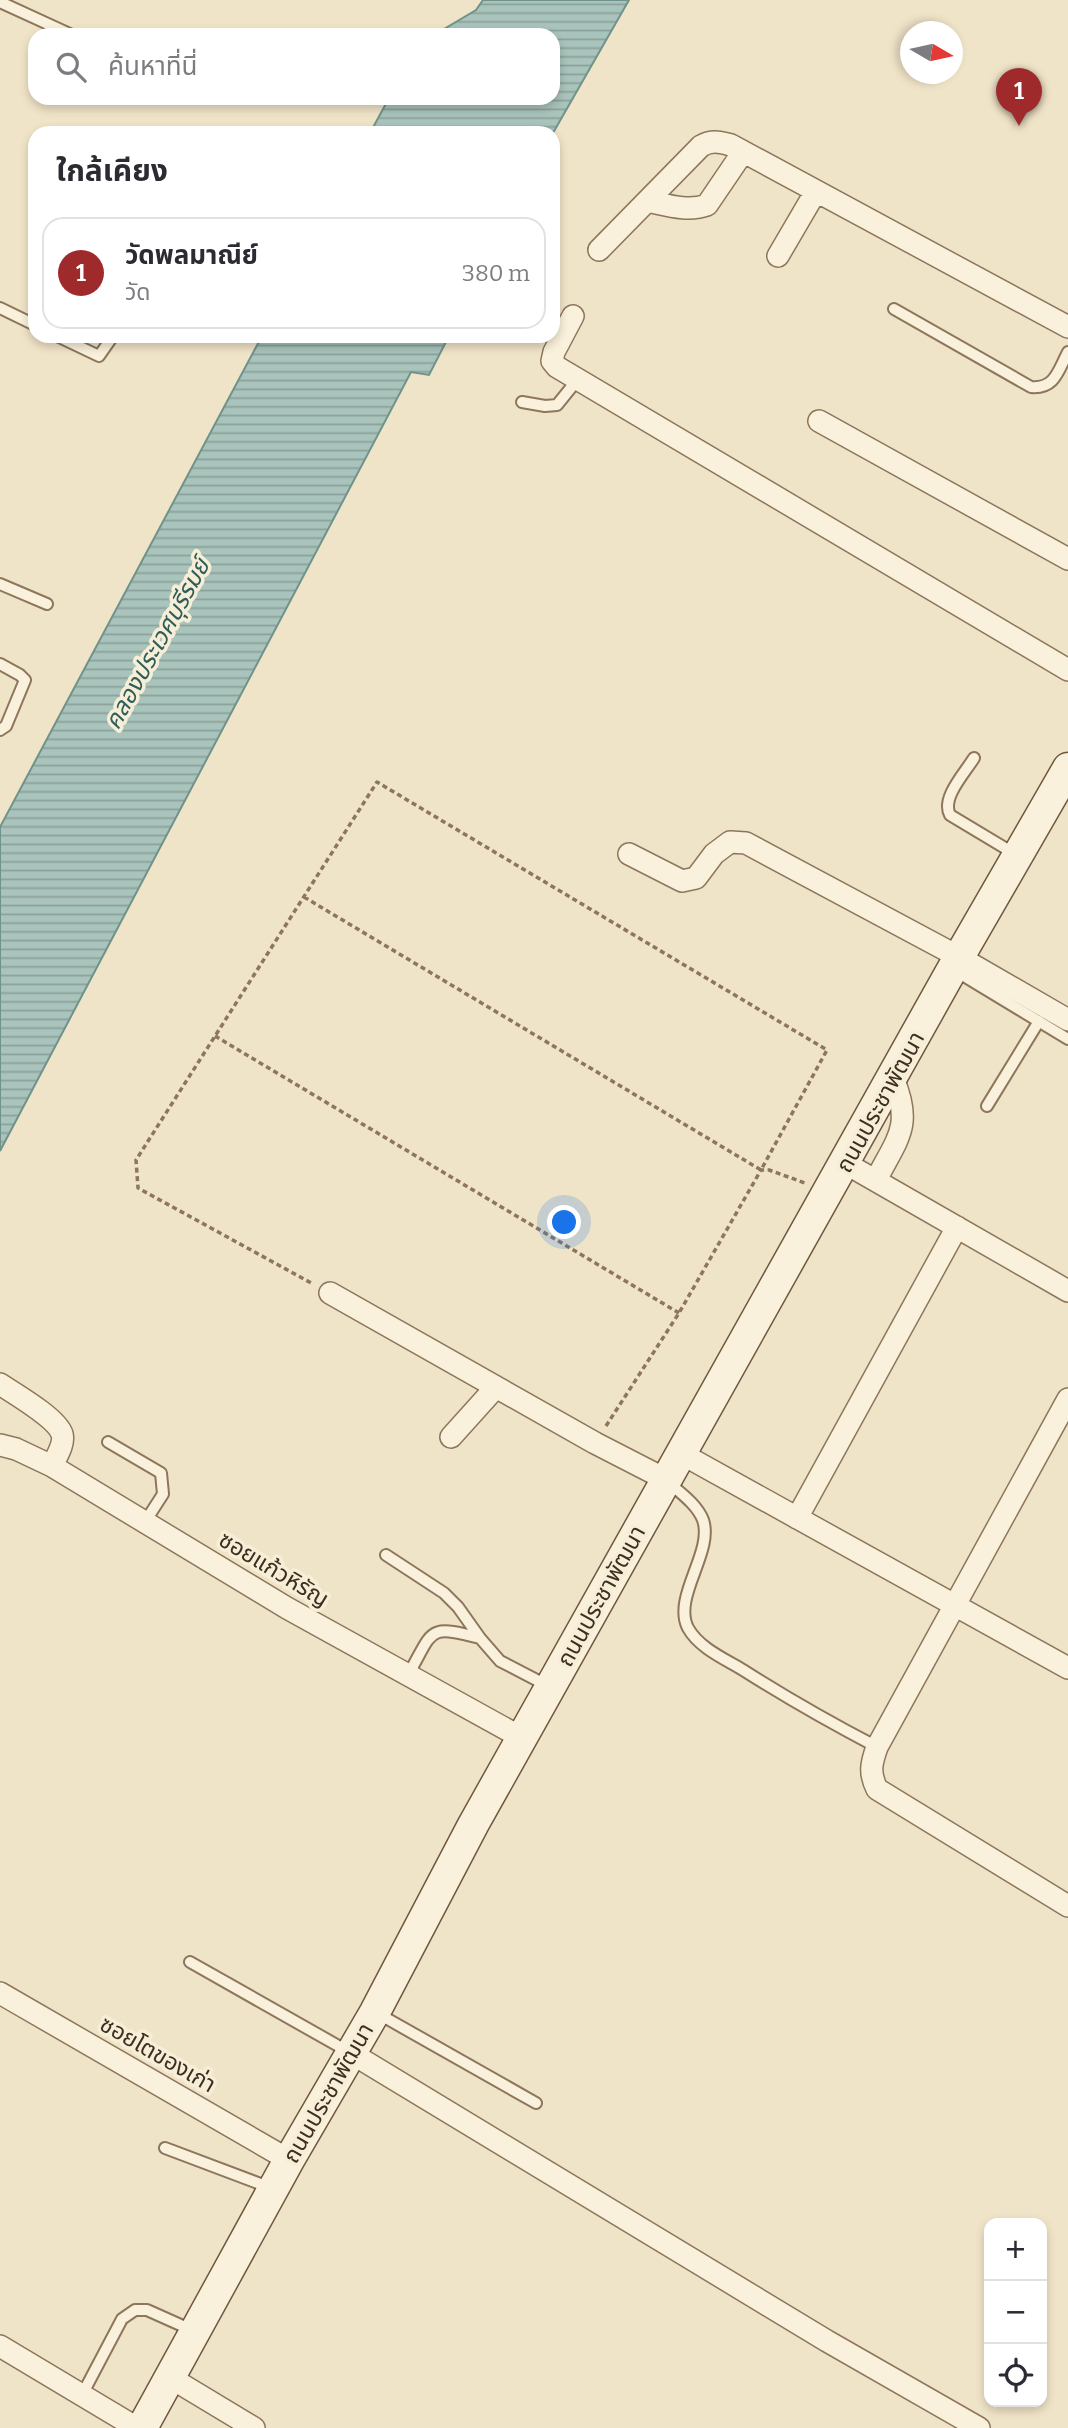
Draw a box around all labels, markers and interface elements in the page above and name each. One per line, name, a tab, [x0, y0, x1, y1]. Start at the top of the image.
north arrow	[900, 21, 963, 84]
search box	[28, 28, 560, 105]
icon: search	[52, 48, 90, 86]
text: ค้นหาที่นี่	[108, 51, 198, 82]
pin: 1	[996, 68, 1042, 126]
text: ใกล้เคียง	[56, 153, 168, 189]
text: วัดพลมาณีย์	[125, 240, 258, 271]
text: 1	[76, 259, 86, 287]
text: 380 m	[462, 259, 530, 287]
text: วัด	[125, 278, 150, 306]
water label: คลองประเวศบุรีรมย์	[99, 550, 218, 734]
street label: ถนนประชาพัฒนา	[830, 1026, 930, 1178]
your location	[547, 1205, 581, 1239]
street label: ถนนประชาพัฒนา	[551, 1520, 651, 1672]
street label: ซอยแก้วหิรัญ	[214, 1525, 334, 1613]
street label: ซอยโตของเก่า	[95, 2010, 221, 2098]
street label: ถนนประชาพัฒนา	[277, 2018, 379, 2168]
map controls	[984, 2218, 1047, 2407]
button: +	[984, 2218, 1047, 2281]
button: −	[984, 2281, 1047, 2344]
button: locate	[984, 2344, 1047, 2407]

